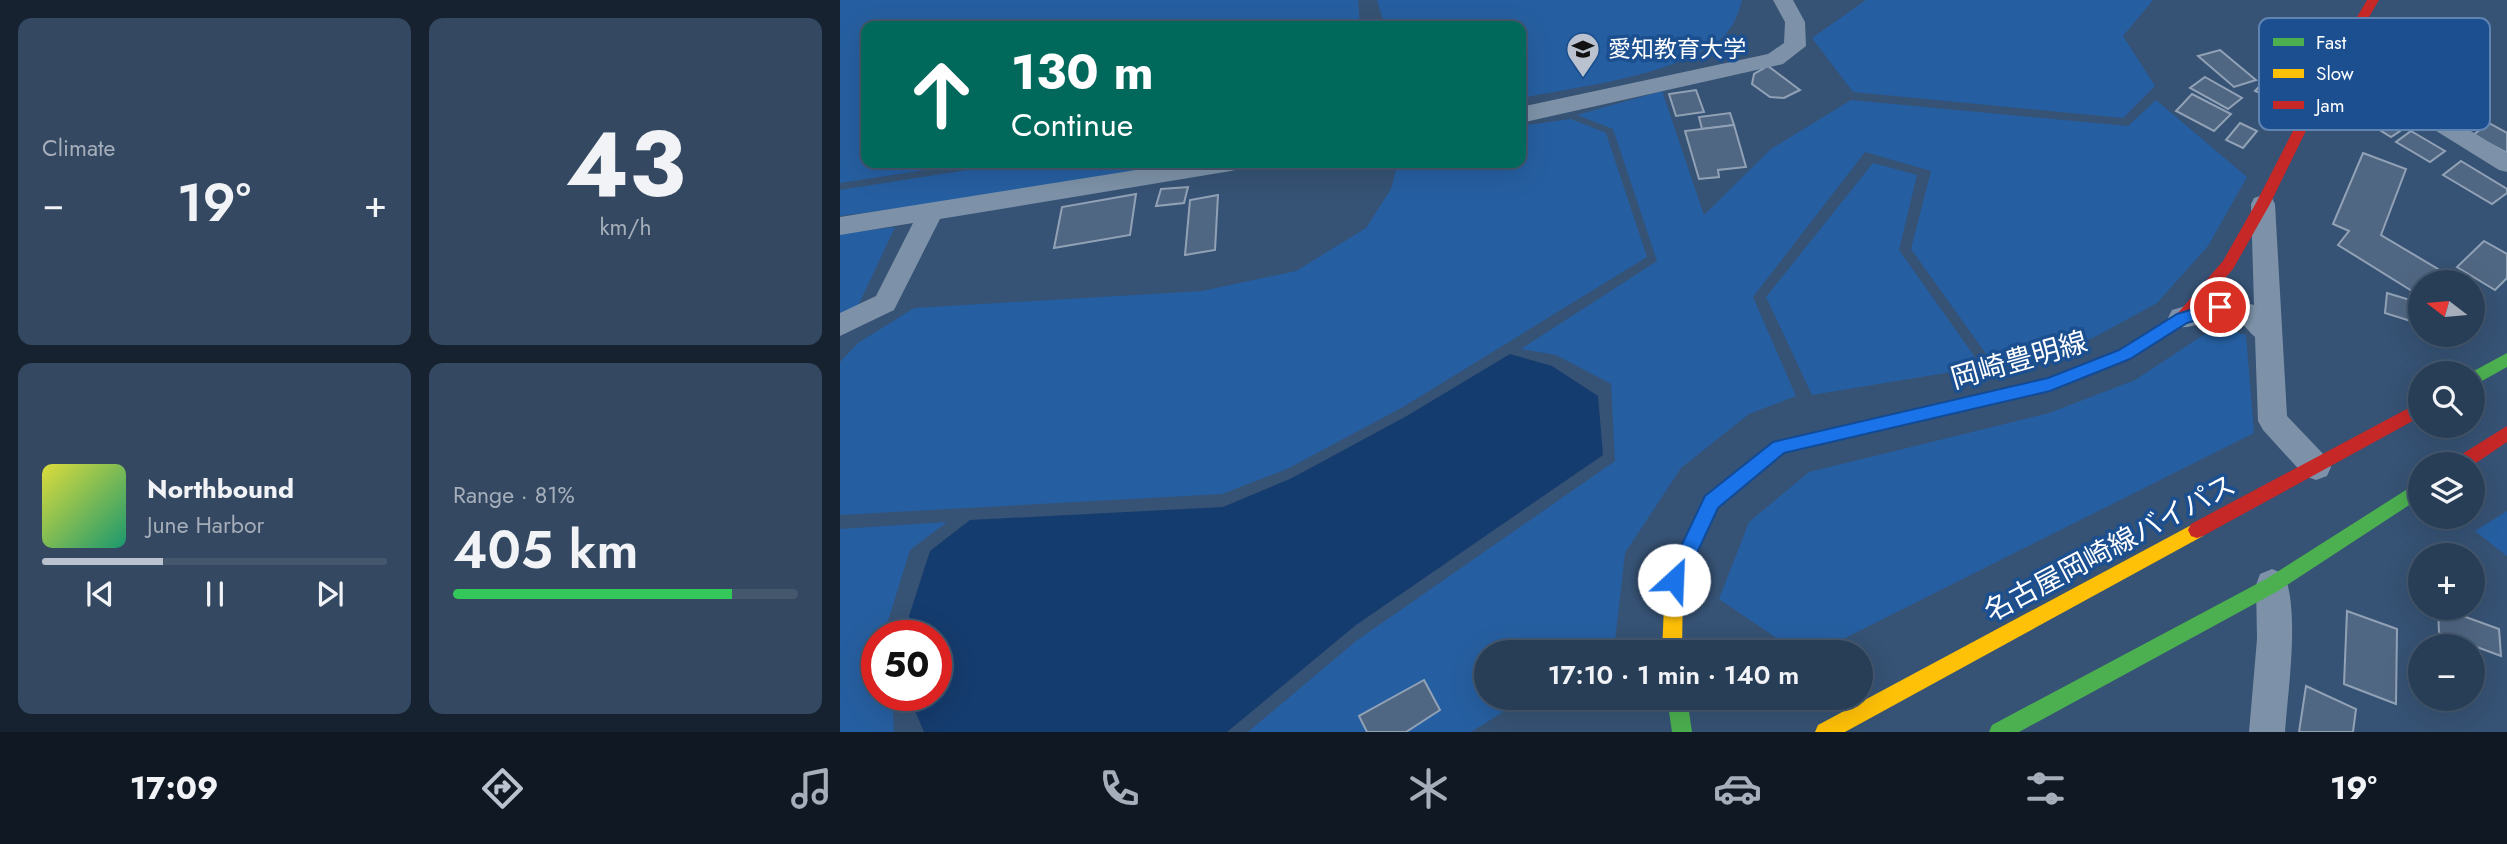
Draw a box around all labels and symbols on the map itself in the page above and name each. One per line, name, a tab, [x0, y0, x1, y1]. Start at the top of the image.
legend	[2259, 18, 2490, 130]
text: Fast	[2316, 29, 2347, 56]
school or university icon: 愛知教育大学	[1564, 30, 1602, 79]
place label: 愛知教育大学	[1608, 32, 1746, 66]
text: Slow	[2316, 60, 2354, 87]
text: Jam	[2313, 92, 2345, 119]
north arrow	[2408, 270, 2485, 346]
pin	[2190, 277, 2250, 337]
street label: 岡崎豊明線	[1946, 321, 2092, 399]
street label: 名古屋岡崎線バイパス	[1977, 464, 2243, 632]
position arrow	[1637, 543, 1711, 617]
speed limit sign: 50	[861, 620, 952, 711]

